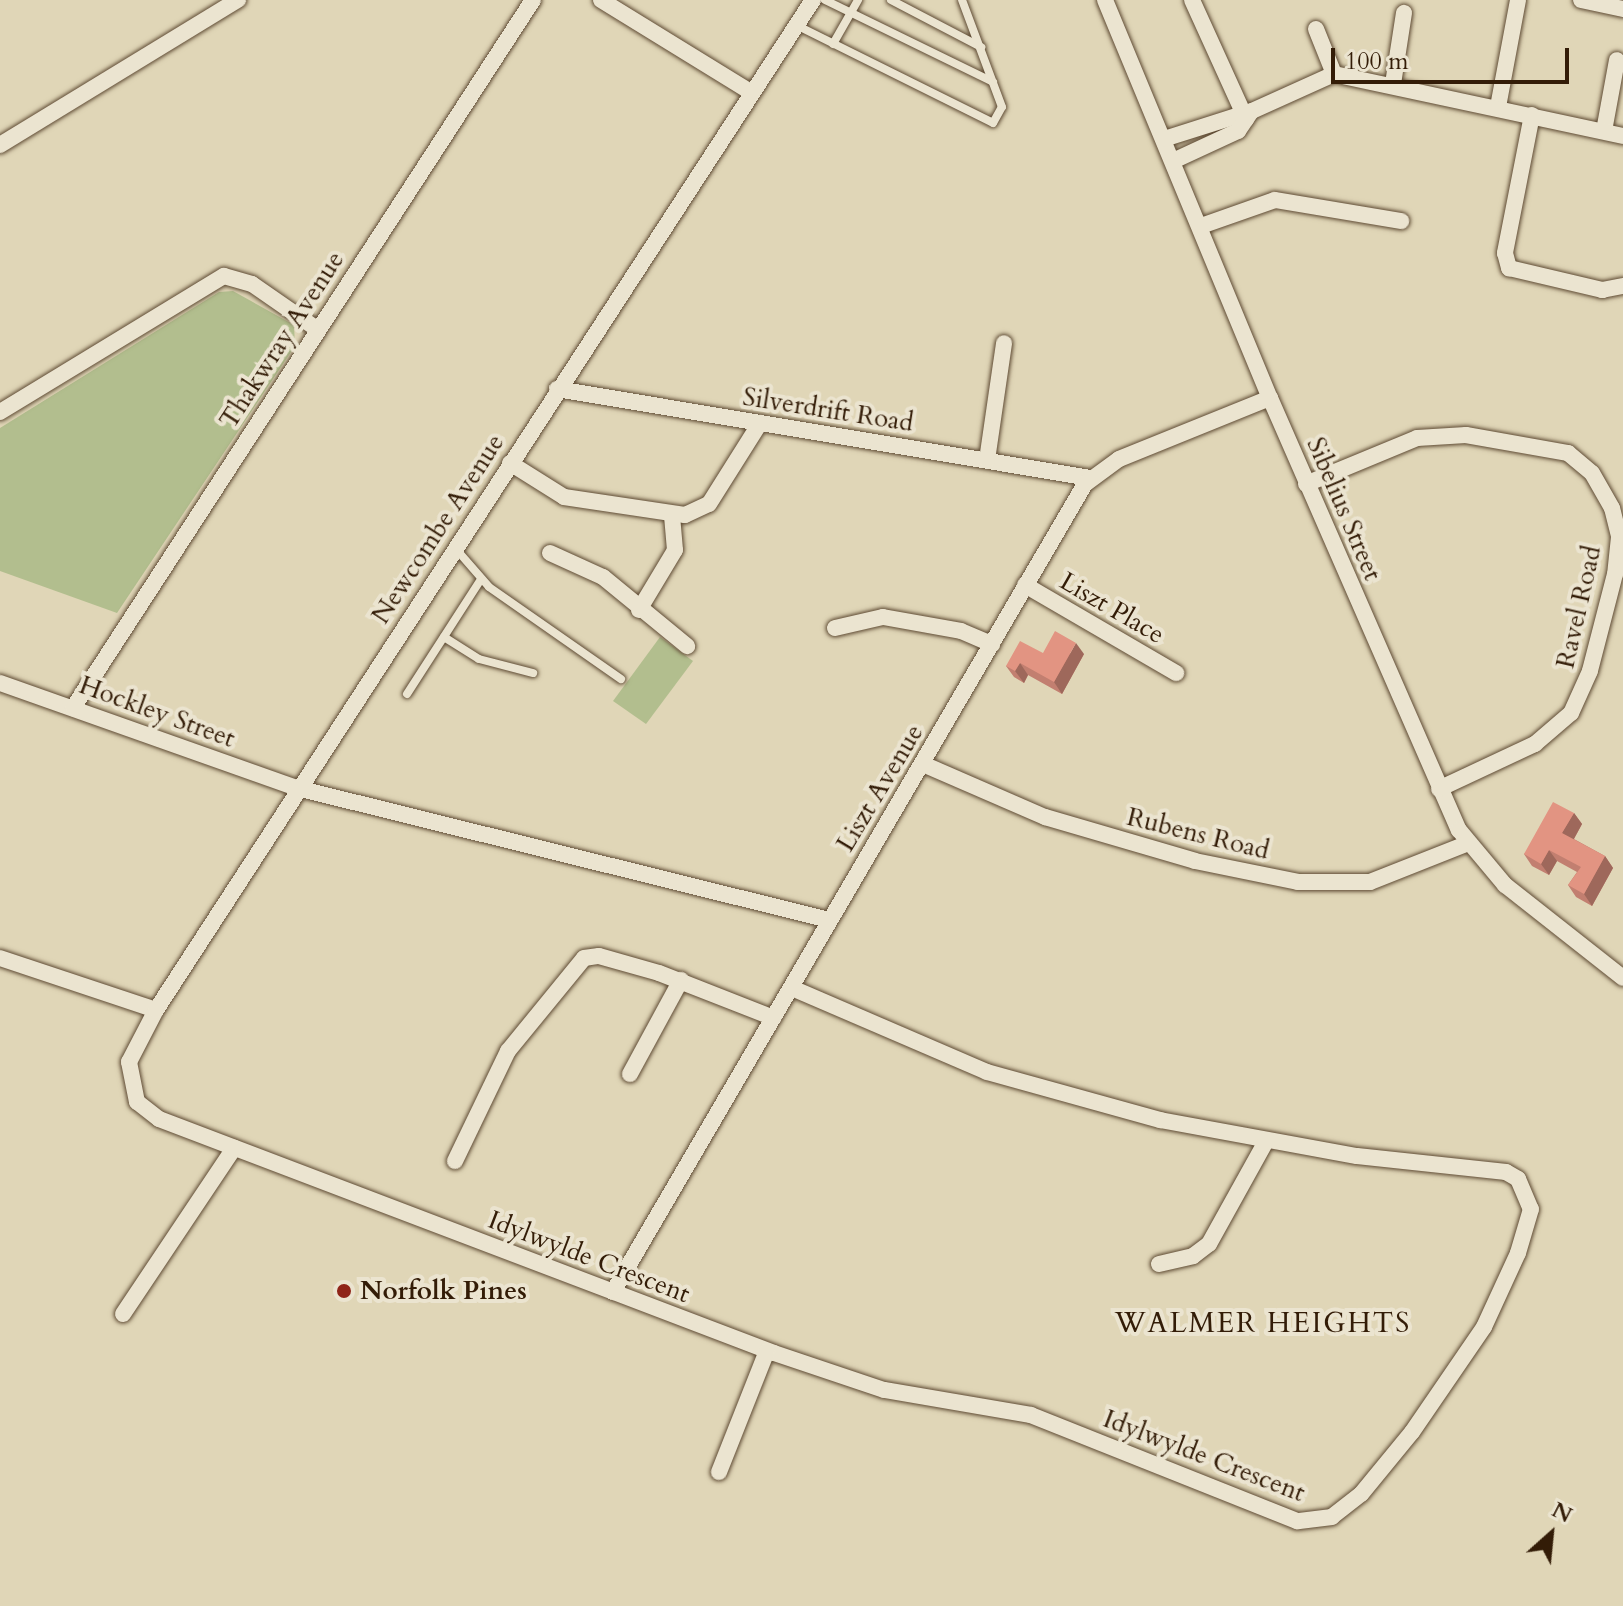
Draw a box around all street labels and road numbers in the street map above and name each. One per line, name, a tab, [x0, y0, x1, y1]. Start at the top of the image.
street label: Thakwray Avenue	[213, 246, 351, 434]
street label: Silverdrift Road	[740, 381, 916, 439]
street label: Newcombe Avenue	[365, 428, 511, 630]
street label: Sibelius Street	[1300, 433, 1388, 585]
street label: Ravel Road	[1550, 543, 1608, 671]
street label: Liszt Place	[1054, 566, 1170, 650]
street label: Hockley Street	[75, 669, 239, 755]
street label: Liszt Avenue	[830, 719, 930, 857]
street label: Rubens Road	[1124, 801, 1272, 867]
street label: Idylwylde Crescent	[484, 1204, 694, 1310]
street label: Idylwylde Crescent	[1099, 1403, 1309, 1509]

